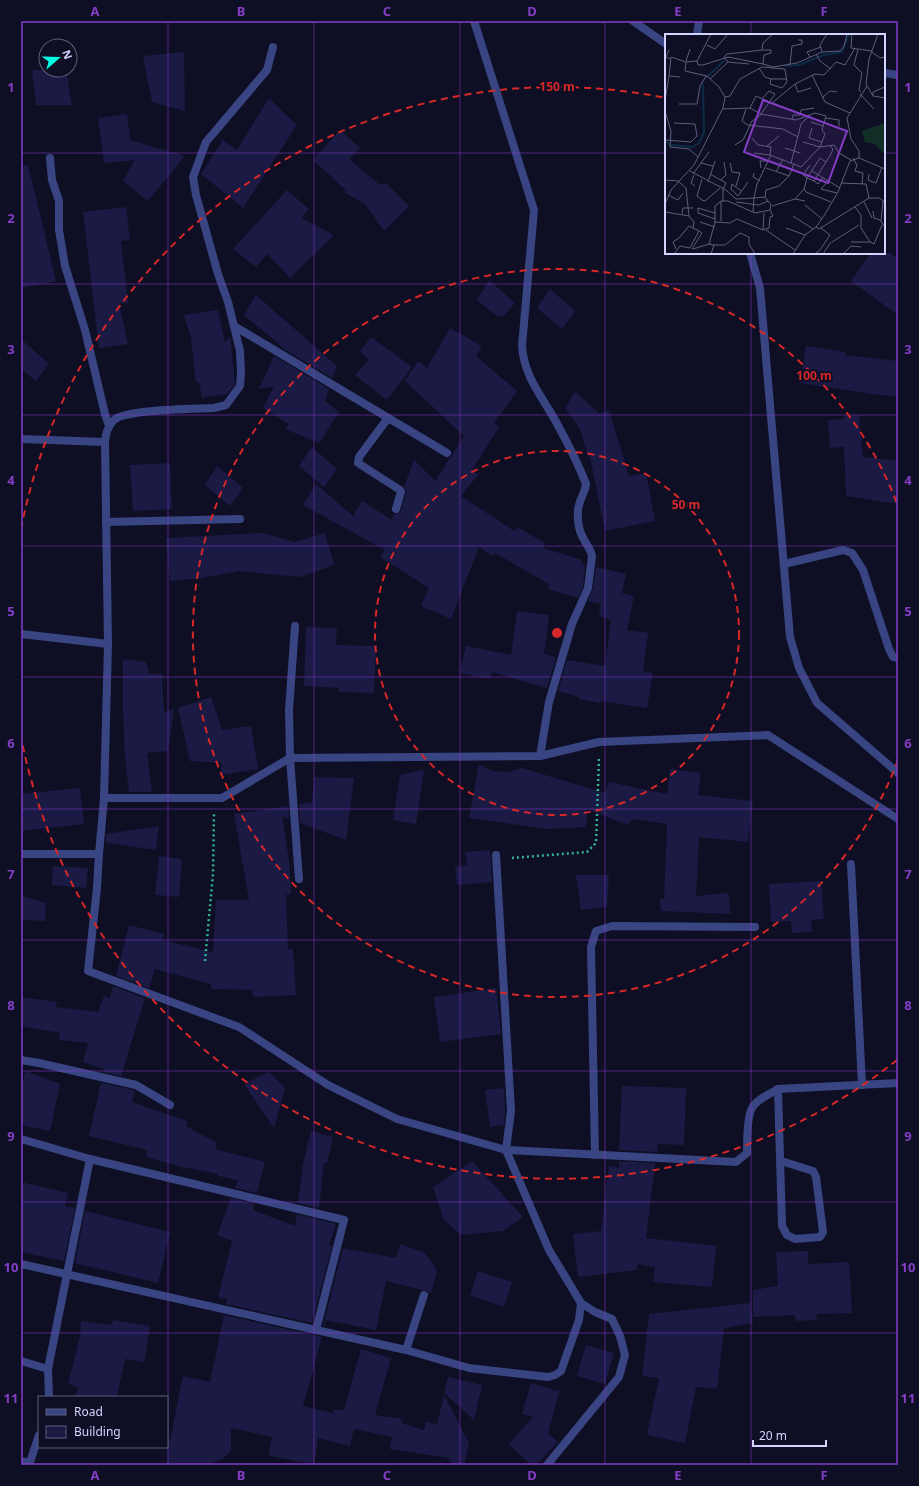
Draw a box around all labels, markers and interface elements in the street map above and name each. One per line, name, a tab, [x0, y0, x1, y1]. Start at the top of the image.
text: A	[91, 2, 100, 20]
text: B	[237, 2, 245, 20]
text: C	[383, 2, 391, 20]
text: D	[527, 2, 537, 20]
text: E	[674, 2, 682, 20]
text: F	[820, 2, 828, 20]
inset map	[665, 34, 885, 254]
north arrow	[38, 38, 78, 78]
text: N	[59, 48, 76, 61]
text: 1	[7, 78, 15, 96]
text: 150 m	[539, 78, 575, 95]
text: 1	[904, 78, 912, 96]
text: 2	[7, 209, 15, 227]
text: 2	[904, 209, 912, 227]
text: 3	[7, 340, 15, 358]
text: 3	[904, 340, 912, 358]
text: 100 m	[796, 367, 832, 384]
text: 4	[7, 471, 15, 489]
text: 4	[904, 471, 912, 489]
text: 50 m	[672, 496, 700, 513]
text: 5	[7, 602, 15, 620]
text: 5	[904, 602, 912, 620]
centre of rings	[550, 626, 564, 640]
text: 6	[7, 734, 15, 752]
text: 6	[904, 734, 912, 752]
text: 7	[7, 865, 15, 883]
text: 7	[904, 865, 912, 883]
text: 8	[7, 996, 15, 1014]
text: 8	[904, 996, 912, 1014]
text: 9	[7, 1127, 15, 1145]
text: 9	[904, 1127, 912, 1145]
text: 10	[4, 1258, 18, 1276]
text: 10	[901, 1258, 915, 1276]
text: 11	[4, 1389, 18, 1407]
text: 11	[901, 1389, 915, 1407]
legend	[38, 1396, 168, 1448]
text: Road	[74, 1403, 103, 1420]
scale bar	[753, 1422, 826, 1448]
text: Building	[74, 1423, 121, 1440]
text: 20 m	[759, 1427, 787, 1444]
text: A	[91, 1466, 100, 1484]
text: B	[237, 1466, 245, 1484]
text: C	[383, 1466, 391, 1484]
text: D	[527, 1466, 537, 1484]
text: E	[674, 1466, 682, 1484]
text: F	[820, 1466, 828, 1484]

